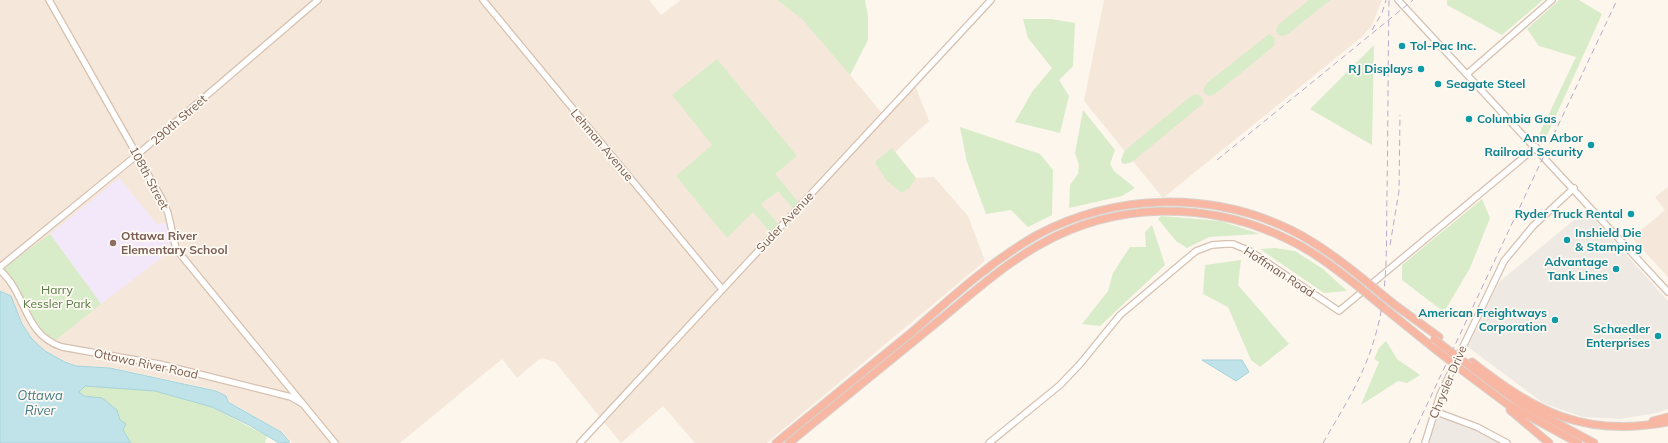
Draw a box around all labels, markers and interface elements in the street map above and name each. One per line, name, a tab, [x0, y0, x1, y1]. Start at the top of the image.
place label: Tol-Pac Inc.	[1410, 38, 1476, 53]
marker: Tol-Pac Inc.	[1397, 41, 1407, 51]
place label: RJ Displays	[1348, 61, 1413, 76]
marker: RJ Displays	[1416, 64, 1426, 74]
place label: Seagate Steel	[1446, 76, 1525, 91]
marker: Seagate Steel	[1433, 79, 1443, 89]
street label: 290th Street	[148, 91, 210, 148]
street label: Lehman Avenue	[568, 105, 637, 184]
place label: Columbia Gas	[1477, 111, 1557, 126]
marker: Columbia Gas	[1464, 114, 1474, 124]
place label: Ann Arbor Railroad Security	[1485, 130, 1583, 159]
marker: Ann Arbor Railroad Security	[1586, 140, 1596, 150]
street label: 108th Street	[127, 144, 172, 212]
street label: Suder Avenue	[753, 188, 817, 255]
place label: Ryder Truck Rental	[1515, 206, 1623, 221]
marker: Ryder Truck Rental	[1626, 209, 1636, 219]
place label: Inshield Die & Stamping	[1575, 225, 1642, 254]
place label: Ottawa River Elementary School	[121, 228, 228, 257]
marker: Inshield Die & Stamping	[1562, 235, 1572, 245]
marker: Ottawa River Elementary School	[108, 238, 118, 248]
street label: Hoffman Road	[1241, 243, 1317, 300]
place label: Advantage Tank Lines	[1545, 254, 1608, 283]
marker: Advantage Tank Lines	[1611, 264, 1621, 274]
park label: Harry Kessler Park	[23, 282, 92, 311]
place label: American Freightways Corporation	[1418, 305, 1547, 334]
marker: American Freightways Corporation	[1550, 315, 1560, 325]
place label: Schaedler Enterprises	[1586, 321, 1650, 350]
marker: Schaedler Enterprises	[1653, 331, 1663, 341]
street label: Chrysler Drive	[1425, 343, 1470, 421]
street label: Ottawa River Road	[93, 345, 200, 382]
water label: Ottawa River	[17, 387, 63, 418]

